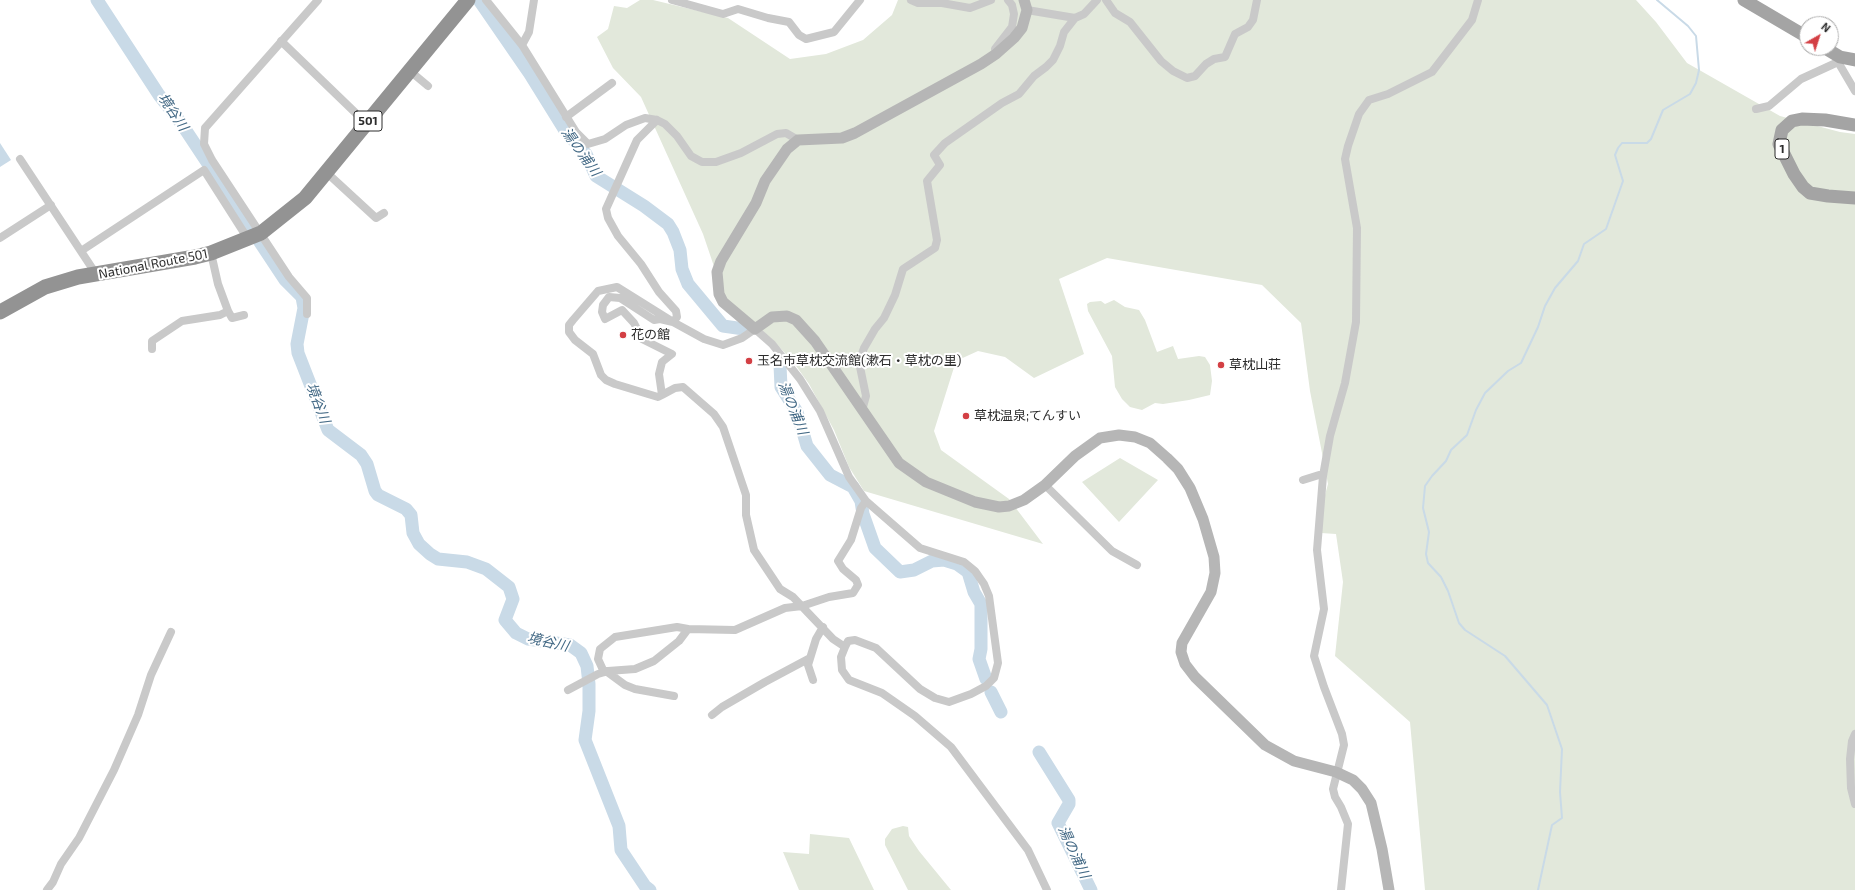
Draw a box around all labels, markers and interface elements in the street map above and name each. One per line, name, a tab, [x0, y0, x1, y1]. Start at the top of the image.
north arrow	[1799, 16, 1839, 56]
text: N	[1819, 20, 1833, 35]
water label: 境谷川	[154, 90, 192, 134]
road number: 501	[354, 111, 382, 131]
water label: 湯の浦川	[558, 124, 604, 180]
road number: 1	[1775, 139, 1789, 159]
street label: National Route 501	[97, 246, 209, 282]
place label: 花の館	[631, 327, 670, 343]
marker: 花の館	[618, 330, 628, 340]
place label: 玉名市草枕交流館(漱石・草枕の里)	[757, 353, 961, 369]
marker: 玉名市草枕交流館(漱石・草枕の里)	[744, 356, 754, 366]
place label: 草枕山荘	[1229, 357, 1281, 373]
marker: 草枕山荘	[1216, 360, 1226, 370]
water label: 湯の浦川	[775, 379, 811, 437]
water label: 境谷川	[303, 380, 333, 426]
place label: 草枕温泉;てんすい	[974, 408, 1081, 424]
marker: 草枕温泉;てんすい	[961, 411, 971, 421]
water label: 境谷川	[526, 629, 570, 655]
water label: 湯の浦川	[1055, 823, 1093, 881]

